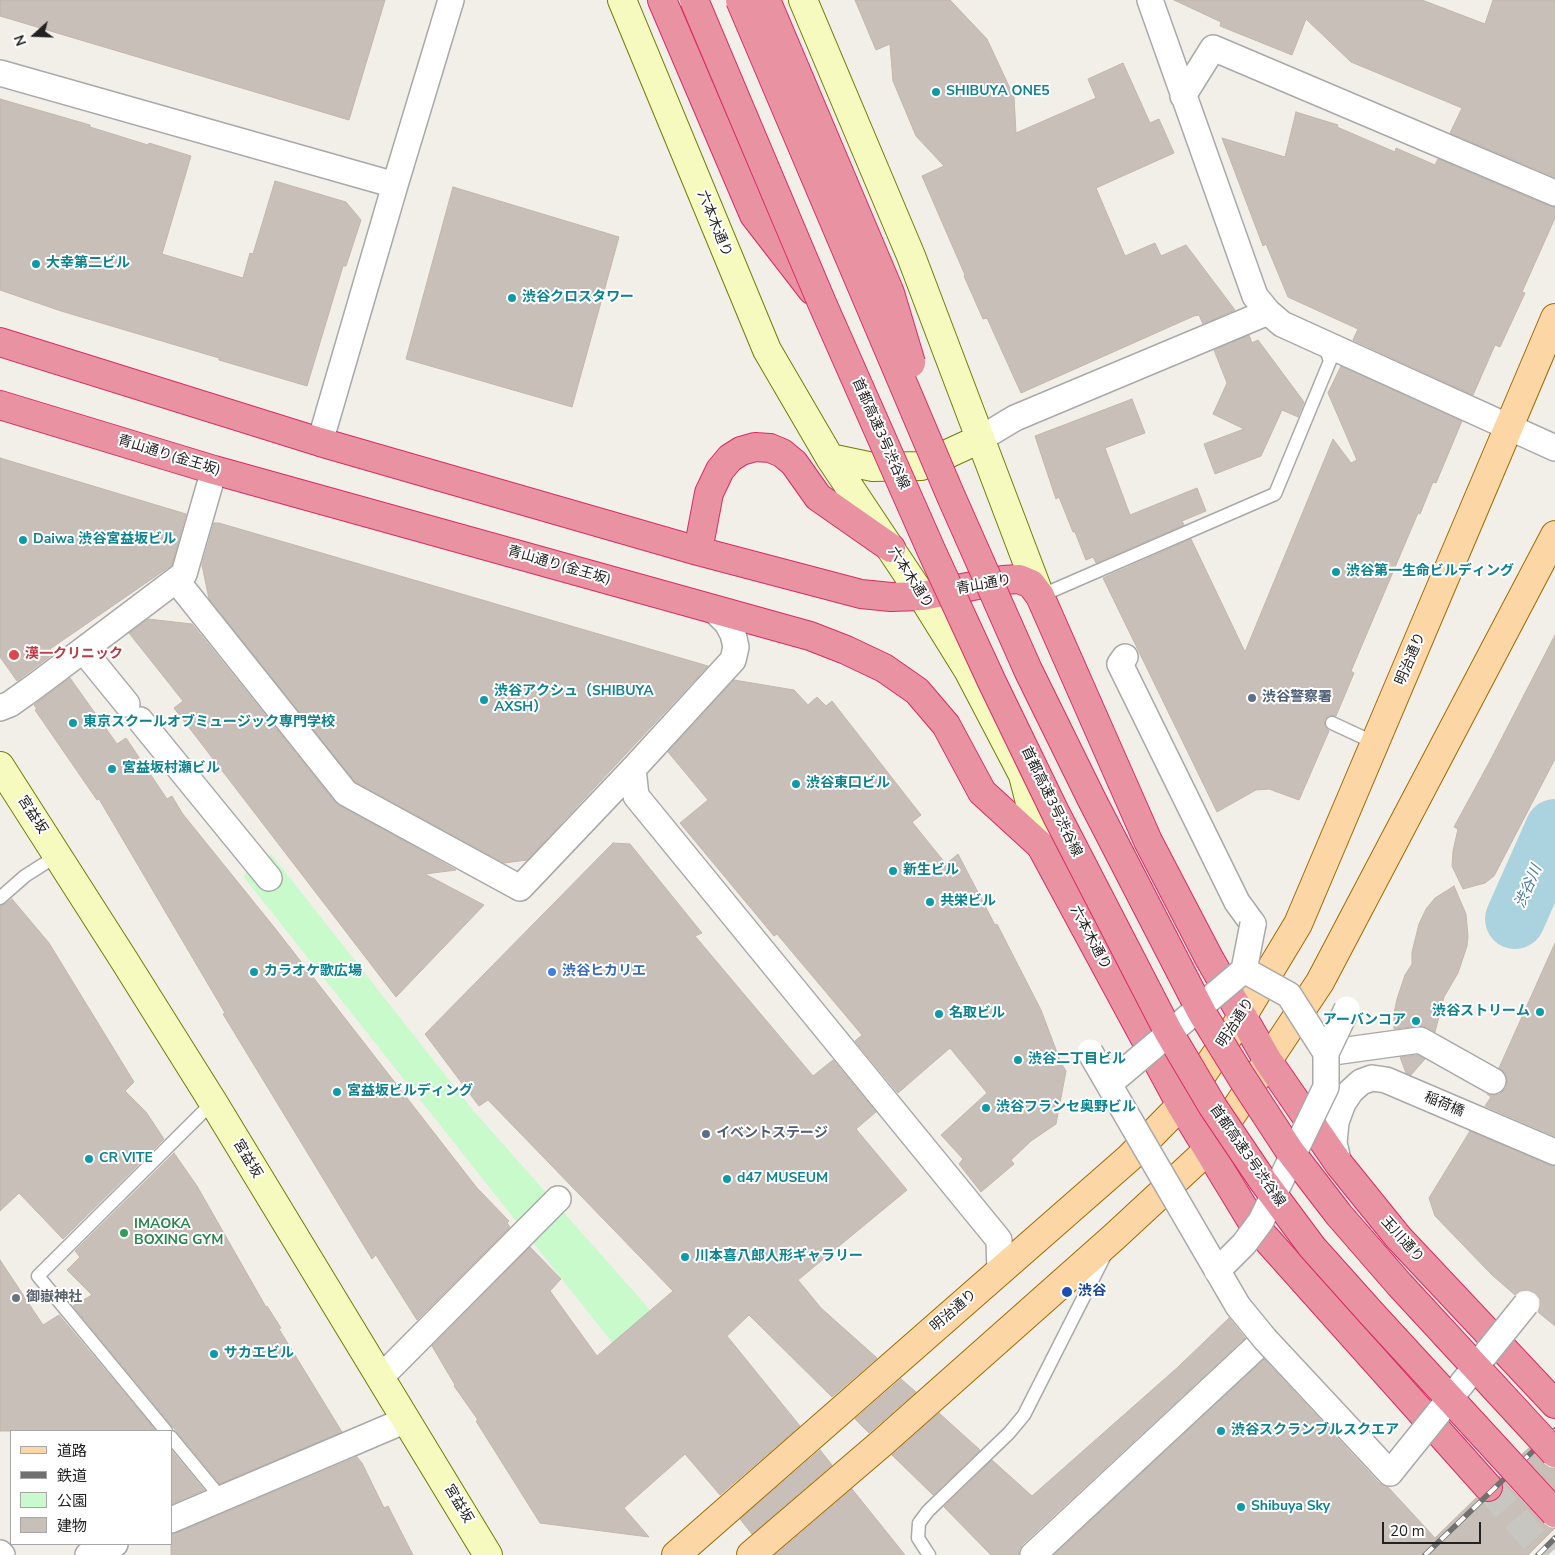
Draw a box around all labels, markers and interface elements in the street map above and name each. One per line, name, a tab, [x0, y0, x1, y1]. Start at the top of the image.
north arrow	[10, 10, 60, 60]
text: N	[10, 32, 31, 48]
place label: SHIBUYA ONE5	[946, 84, 1050, 100]
marker: SHIBUYA ONE5	[930, 86, 942, 98]
street label: 六本木通り	[693, 188, 735, 260]
place label: 大幸第二ビル	[46, 256, 130, 272]
marker: 大幸第二ビル	[30, 258, 42, 270]
place label: 渋谷クロスタワー	[522, 290, 634, 306]
marker: 渋谷クロスタワー	[506, 292, 518, 304]
street label: 首都高速3号渋谷線	[848, 376, 912, 492]
street label: 青山通り(金王坂)	[115, 432, 223, 480]
place label: Daiwa 渋谷宮益坂ビル	[33, 532, 176, 548]
marker: Daiwa 渋谷宮益坂ビル	[17, 534, 29, 546]
street label: 青山通り(金王坂)	[505, 543, 613, 589]
street label: 六本木通り	[884, 544, 936, 612]
place label: 渋谷第一生命ビルディング	[1346, 564, 1514, 580]
marker: 渋谷第一生命ビルディング	[1330, 566, 1342, 578]
street label: 青山通り	[955, 572, 1013, 598]
street label: 明治通り	[1392, 630, 1430, 688]
place label: 漢一クリニック	[25, 647, 123, 663]
marker: 漢一クリニック	[7, 648, 21, 662]
place label: 渋谷アクシュ（SHIBUYA AXSH）	[494, 684, 654, 716]
place label: 渋谷警察署	[1262, 690, 1332, 706]
marker: 渋谷警察署	[1246, 692, 1258, 704]
marker: 渋谷アクシュ（SHIBUYA AXSH）	[478, 694, 490, 706]
place label: 東京スクールオブミュージック専門学校	[83, 715, 335, 731]
marker: 東京スクールオブミュージック専門学校	[67, 717, 79, 729]
street label: 首都高速3号渋谷線	[1017, 744, 1085, 860]
place label: 宮益坂村瀬ビル	[122, 761, 220, 777]
marker: 宮益坂村瀬ビル	[106, 763, 118, 775]
place label: 渋谷東口ビル	[806, 776, 890, 792]
marker: 渋谷東口ビル	[790, 778, 802, 790]
street label: 宮益坂	[14, 793, 50, 837]
place label: 新生ビル	[903, 863, 959, 879]
water label: 渋谷川	[1512, 863, 1546, 911]
marker: 新生ビル	[887, 865, 899, 877]
place label: 共栄ビル	[940, 894, 996, 910]
marker: 共栄ビル	[924, 896, 936, 908]
street label: 六本木通り	[1066, 903, 1114, 973]
place label: カラオケ歌広場	[264, 964, 362, 980]
place label: 渋谷ヒカリエ	[562, 964, 646, 980]
marker: カラオケ歌広場	[248, 966, 260, 978]
marker: 渋谷ヒカリエ	[546, 966, 558, 978]
street label: 明治通り	[1214, 995, 1258, 1051]
place label: 渋谷ストリーム	[1432, 1004, 1530, 1020]
place label: 名取ビル	[949, 1006, 1005, 1022]
marker: 渋谷ストリーム	[1534, 1006, 1546, 1018]
marker: 名取ビル	[933, 1008, 945, 1020]
place label: アーバンコア	[1323, 1013, 1406, 1029]
marker: アーバンコア	[1410, 1015, 1422, 1027]
place label: 渋谷二丁目ビル	[1028, 1052, 1126, 1068]
marker: 渋谷二丁目ビル	[1012, 1054, 1024, 1066]
place label: 宮益坂ビルディング	[347, 1084, 473, 1100]
marker: 宮益坂ビルディング	[331, 1086, 343, 1098]
street label: 稲荷橋	[1421, 1089, 1467, 1121]
place label: 渋谷フランセ奥野ビル	[996, 1100, 1136, 1116]
marker: 渋谷フランセ奥野ビル	[980, 1102, 992, 1114]
street label: 首都高速3号渋谷線	[1206, 1102, 1288, 1210]
place label: イベントステージ	[716, 1126, 828, 1142]
marker: イベントステージ	[700, 1128, 712, 1140]
street label: 宮益坂	[229, 1137, 265, 1181]
place label: CR VITE	[99, 1151, 153, 1167]
marker: CR VITE	[83, 1153, 95, 1165]
place label: d47 MUSEUM	[737, 1171, 828, 1187]
marker: d47 MUSEUM	[721, 1173, 733, 1185]
street label: 玉川通り	[1377, 1214, 1427, 1266]
place label: IMAOKA BOXING GYM	[134, 1217, 224, 1250]
marker: IMAOKA BOXING GYM	[118, 1227, 130, 1239]
place label: 川本喜八郎人形ギャラリー	[695, 1249, 863, 1265]
marker: 川本喜八郎人形ギャラリー	[679, 1251, 691, 1263]
place label: 渋谷	[1078, 1284, 1106, 1300]
marker: 渋谷	[1060, 1285, 1074, 1299]
street label: 明治通り	[927, 1286, 981, 1336]
place label: 御嶽神社	[26, 1290, 82, 1306]
marker: 御嶽神社	[10, 1292, 22, 1304]
place label: サカエビル	[224, 1346, 294, 1362]
marker: サカエビル	[208, 1348, 220, 1360]
place label: 渋谷スクランブルスクエア	[1231, 1423, 1399, 1439]
marker: 渋谷スクランブルスクエア	[1215, 1425, 1227, 1437]
legend	[10, 1430, 172, 1545]
text: 道路	[57, 1441, 87, 1461]
text: 鉄道	[57, 1466, 87, 1486]
street label: 宮益坂	[440, 1482, 476, 1526]
text: 公園	[57, 1491, 87, 1511]
place label: Shibuya Sky	[1251, 1499, 1330, 1515]
marker: Shibuya Sky	[1235, 1501, 1247, 1513]
scale bar	[1385, 1512, 1484, 1544]
text: 建物	[57, 1516, 87, 1536]
text: 20 m	[1390, 1521, 1425, 1541]

